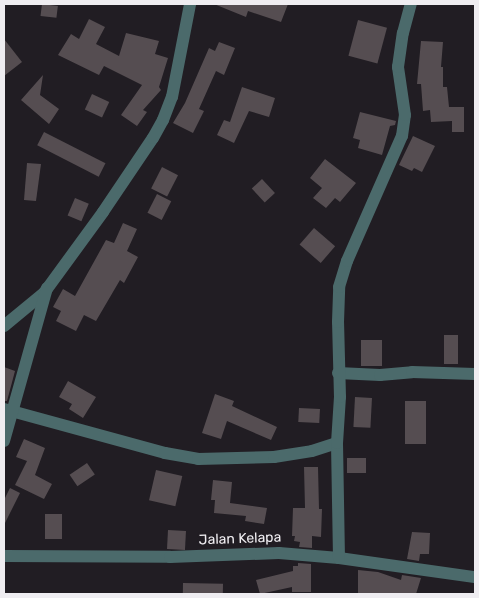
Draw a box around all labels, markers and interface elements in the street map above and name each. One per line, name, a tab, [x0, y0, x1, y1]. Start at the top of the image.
street label: Jalan Kelapa	[198, 529, 282, 549]

